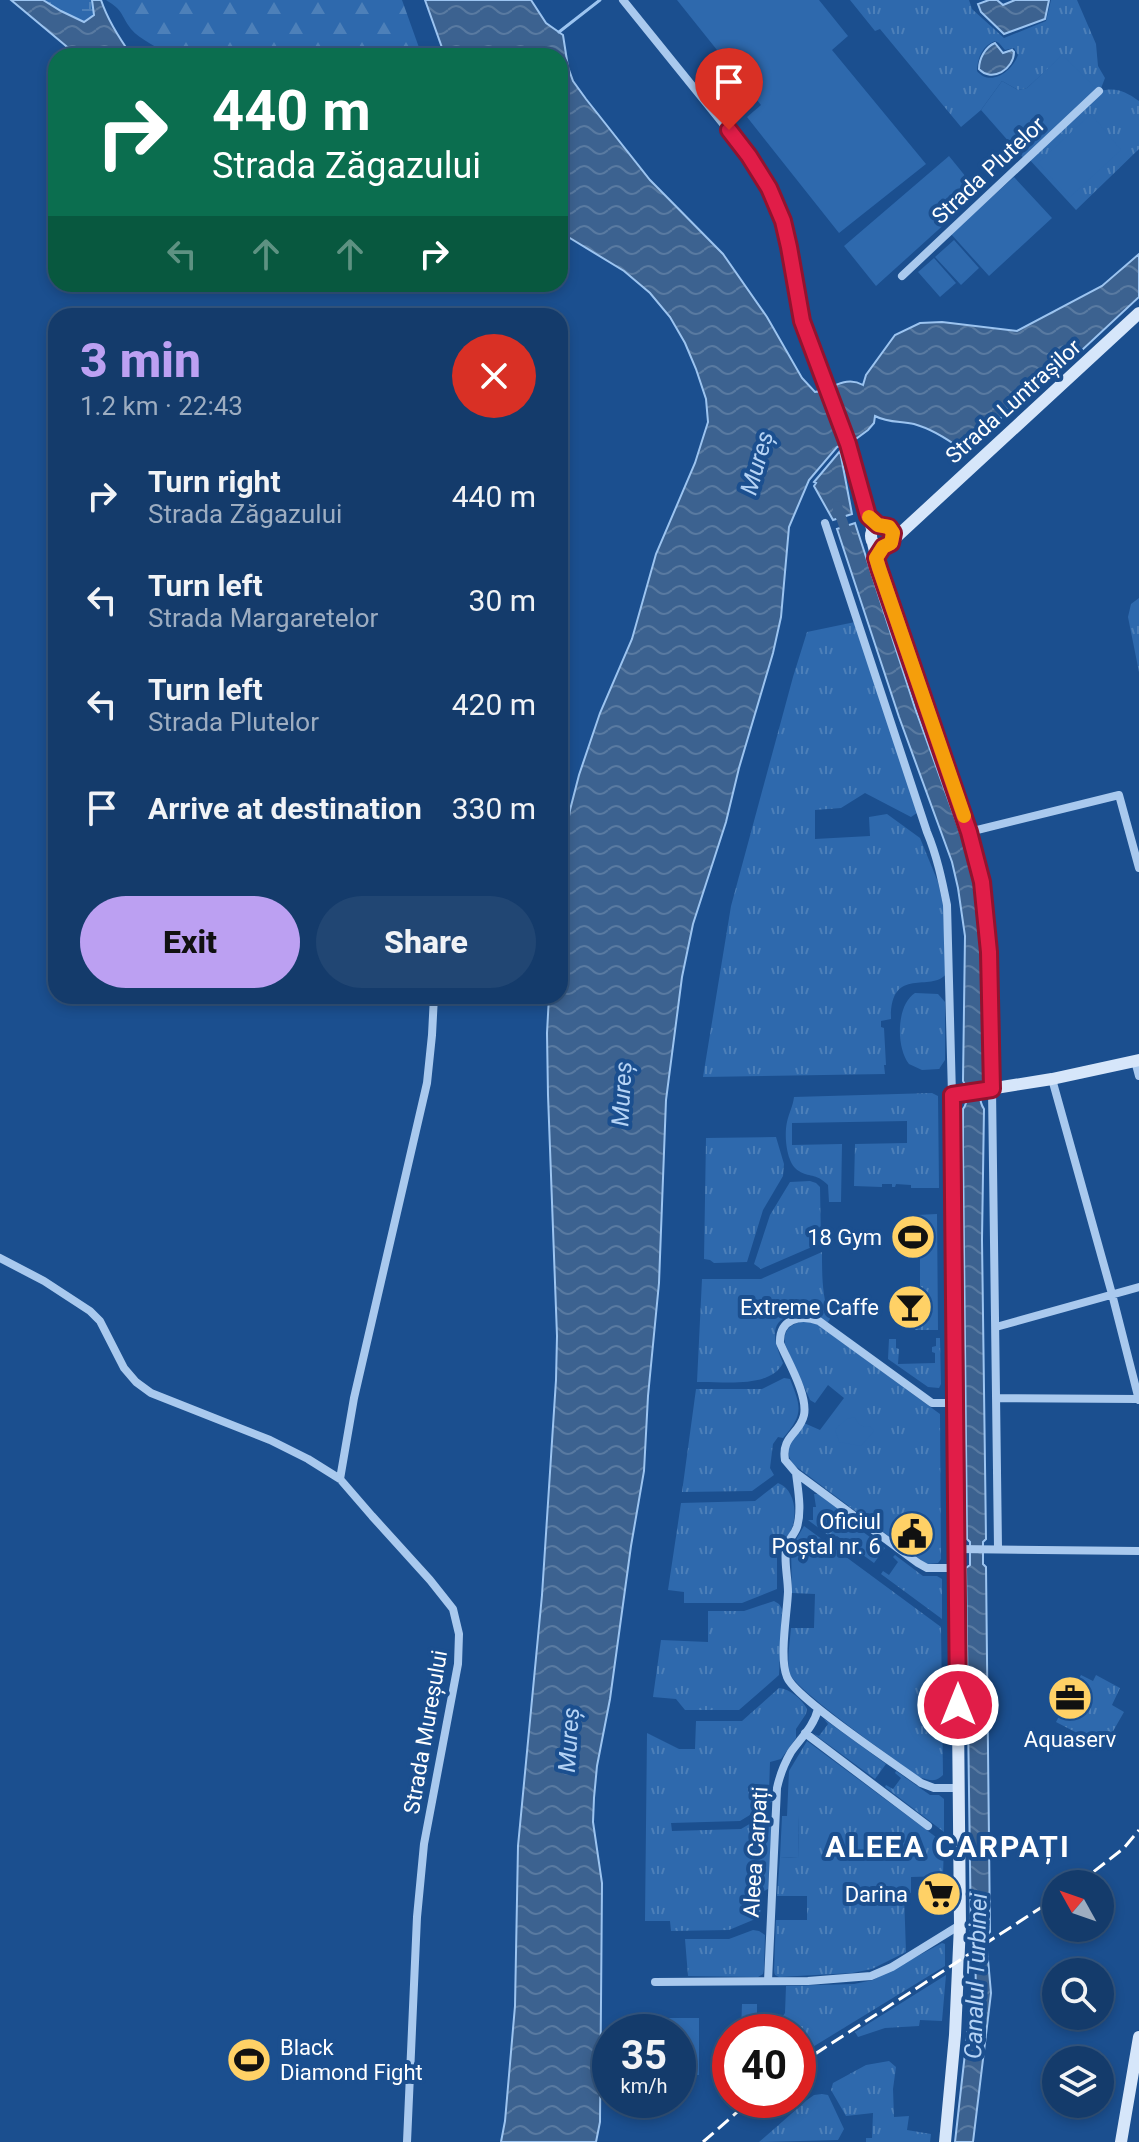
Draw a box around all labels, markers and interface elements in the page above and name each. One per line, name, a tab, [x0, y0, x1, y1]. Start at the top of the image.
pin	[695, 48, 763, 130]
icon: arrive	[707, 60, 751, 104]
text: 440 m	[212, 78, 371, 144]
icon: right	[80, 80, 184, 184]
street label: Strada Plutelor	[927, 112, 1050, 229]
text: Strada Zăgazului	[212, 145, 481, 187]
icon: left	[160, 232, 204, 276]
icon: ahead	[244, 232, 288, 276]
icon: ahead	[328, 232, 372, 276]
icon: right	[412, 232, 456, 276]
text: 3 min	[80, 332, 201, 389]
button: close	[452, 334, 536, 418]
street label: Strada Luntrașilor	[941, 334, 1087, 469]
text: 1.2 km · 22:43	[80, 391, 243, 421]
water label: Mureș	[735, 428, 779, 498]
text: Turn right	[148, 464, 281, 499]
icon: right	[80, 474, 124, 518]
text: 440 m	[452, 479, 536, 514]
text: Strada Zăgazului	[148, 499, 342, 529]
text: Turn left	[148, 568, 263, 603]
icon: left	[80, 578, 124, 622]
text: 30 m	[469, 583, 536, 618]
text: Strada Margaretelor	[148, 603, 378, 633]
text: Turn left	[148, 672, 263, 707]
icon: left	[80, 682, 124, 726]
text: 420 m	[452, 687, 536, 722]
text: Strada Plutelor	[148, 707, 319, 737]
icon: arrive	[80, 786, 124, 830]
text: Arrive at destination	[148, 791, 422, 826]
text: 330 m	[452, 791, 536, 826]
button: Exit	[80, 896, 300, 988]
button: Share	[316, 896, 536, 988]
water label: Mureș	[606, 1061, 638, 1127]
sports icon: 18 Gym	[889, 1213, 937, 1261]
place label: 18 Gym	[807, 1225, 882, 1250]
bar icon: Extreme Caffe	[886, 1283, 934, 1331]
place label: Extreme Caffe	[740, 1295, 879, 1320]
place label: Oficiul Poștal nr. 6	[771, 1509, 881, 1560]
public building icon: Oficiul Poștal nr. 6	[888, 1510, 936, 1558]
street label: Strada Mureșului	[399, 1648, 453, 1816]
position arrow	[916, 1663, 1000, 1747]
office icon: Aquaserv	[1046, 1674, 1094, 1722]
water label: Mureș	[553, 1707, 585, 1773]
place label: Aquaserv	[1024, 1727, 1116, 1752]
street label: Aleea Carpați	[738, 1786, 774, 1918]
district label: ALEEA CARPAȚI	[825, 1829, 1071, 1865]
supermarket icon: Darina	[915, 1870, 963, 1918]
north arrow	[1042, 1870, 1114, 1942]
map controls	[1042, 1870, 1114, 2118]
place label: Darina	[845, 1882, 908, 1907]
water label: Canalul Turbinei	[959, 1892, 993, 2059]
button: search	[1042, 1958, 1114, 2030]
speed limit sign: 40	[712, 2014, 816, 2118]
text: 35	[621, 2032, 667, 2079]
place label: Black Diamond Fight	[280, 2035, 423, 2085]
sports icon: Black Diamond Fight	[225, 2036, 273, 2084]
button: layers	[1042, 2046, 1114, 2118]
text: km/h	[621, 2074, 667, 2098]

